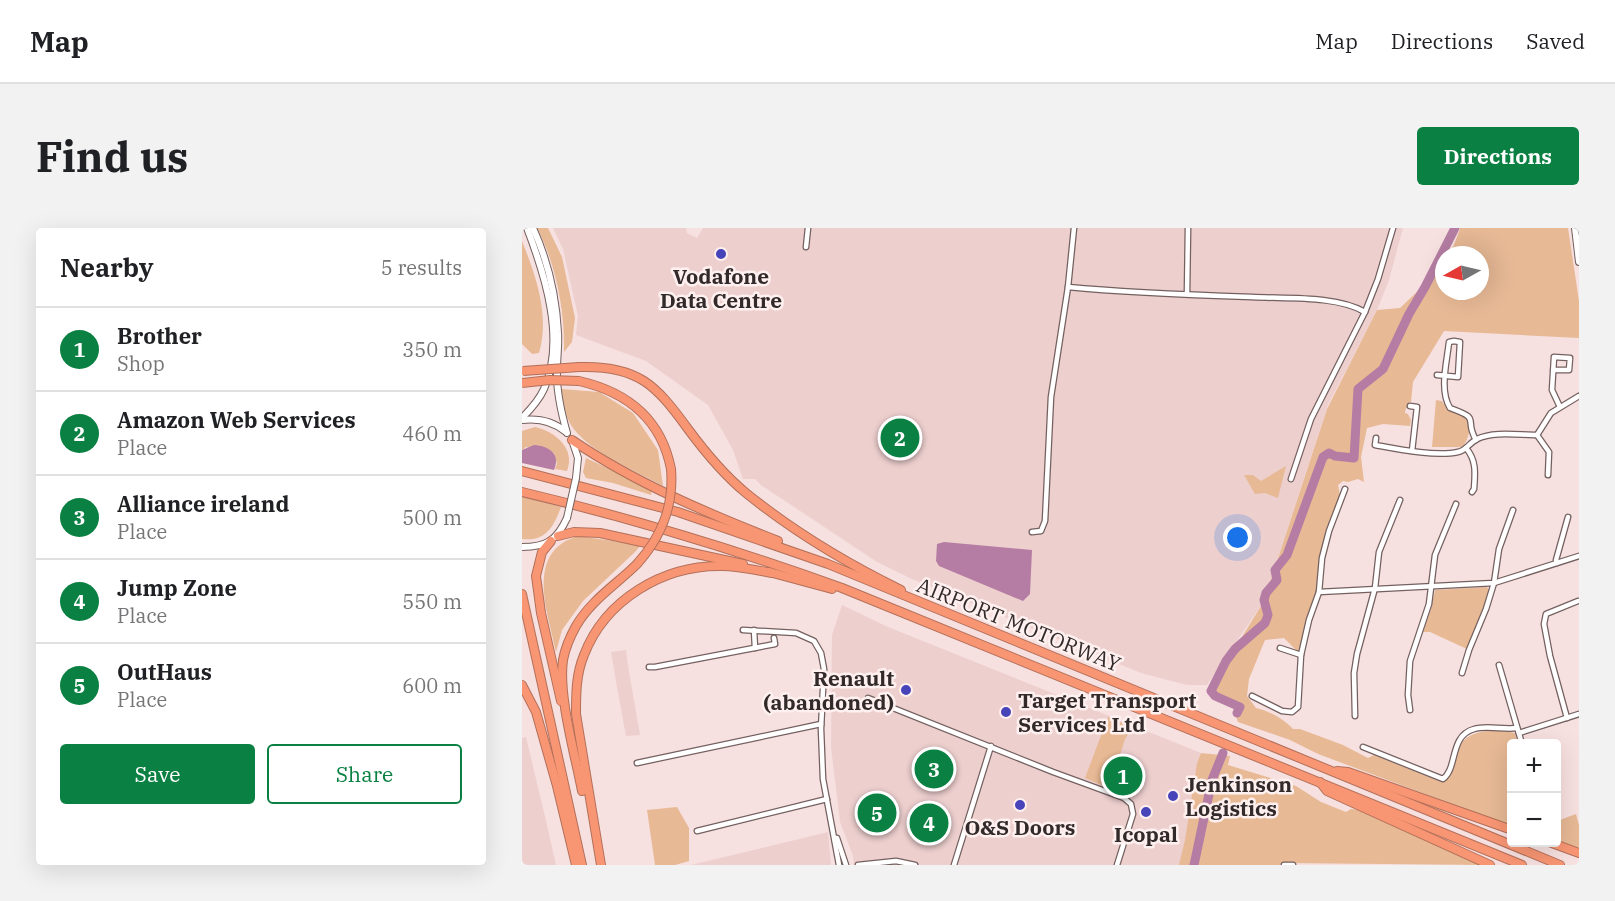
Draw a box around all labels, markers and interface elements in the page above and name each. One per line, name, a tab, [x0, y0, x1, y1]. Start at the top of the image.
text: Map	[30, 23, 89, 60]
text: Map	[1315, 27, 1358, 55]
text: Directions	[1391, 27, 1493, 55]
text: Saved	[1526, 27, 1585, 55]
button: Directions	[1417, 127, 1579, 185]
text: Find us	[36, 129, 188, 184]
north arrow	[1435, 246, 1489, 300]
marker: Vodafone Data Centre	[714, 247, 728, 261]
text: Nearby	[60, 250, 154, 284]
text: 5 results	[381, 254, 462, 281]
place label: Vodafone Data Centre	[660, 262, 782, 314]
text: Brother	[117, 321, 202, 350]
text: 1	[74, 336, 86, 363]
text: 350 m	[402, 336, 462, 363]
text: Shop	[117, 350, 165, 377]
text: Amazon Web Services	[117, 405, 356, 434]
pin: 2	[880, 416, 920, 460]
text: 2	[74, 420, 86, 447]
text: 460 m	[402, 420, 462, 447]
text: Place	[117, 434, 167, 461]
text: Alliance ireland	[117, 489, 289, 518]
text: 3	[74, 504, 86, 531]
text: 500 m	[402, 504, 462, 531]
text: Place	[117, 518, 167, 545]
your location	[1223, 523, 1252, 552]
street label: AIRPORT MOTORWAY	[913, 570, 1125, 678]
text: Jump Zone	[117, 573, 237, 602]
text: 4	[74, 588, 86, 615]
text: 550 m	[402, 588, 462, 615]
text: Place	[117, 602, 167, 629]
text: OutHaus	[117, 657, 212, 686]
place label: Renault (abandoned)	[763, 664, 894, 716]
text: 5	[74, 672, 86, 699]
text: 600 m	[402, 672, 462, 699]
marker: Renault (abandoned)	[899, 683, 913, 697]
text: Place	[117, 686, 167, 713]
place label: Target Transport Services Ltd	[1018, 686, 1197, 738]
marker: Target Transport Services Ltd	[999, 705, 1013, 719]
map controls	[1507, 739, 1561, 847]
button: +	[1507, 739, 1561, 793]
button: Save	[60, 744, 255, 804]
button: Share	[267, 744, 462, 804]
pin: 3	[914, 746, 954, 792]
pin: 1	[1104, 754, 1142, 798]
place label: Jenkinson Logistics	[1185, 770, 1292, 822]
marker: Jenkinson Logistics	[1166, 789, 1180, 803]
pin: 5	[858, 790, 896, 836]
button: −	[1507, 793, 1561, 847]
marker: O&S Doors	[1013, 798, 1027, 812]
pin: 4	[910, 800, 948, 846]
marker: Icopal	[1139, 805, 1153, 819]
place label: O&S Doors	[964, 813, 1076, 841]
place label: Icopal	[1114, 820, 1178, 848]

